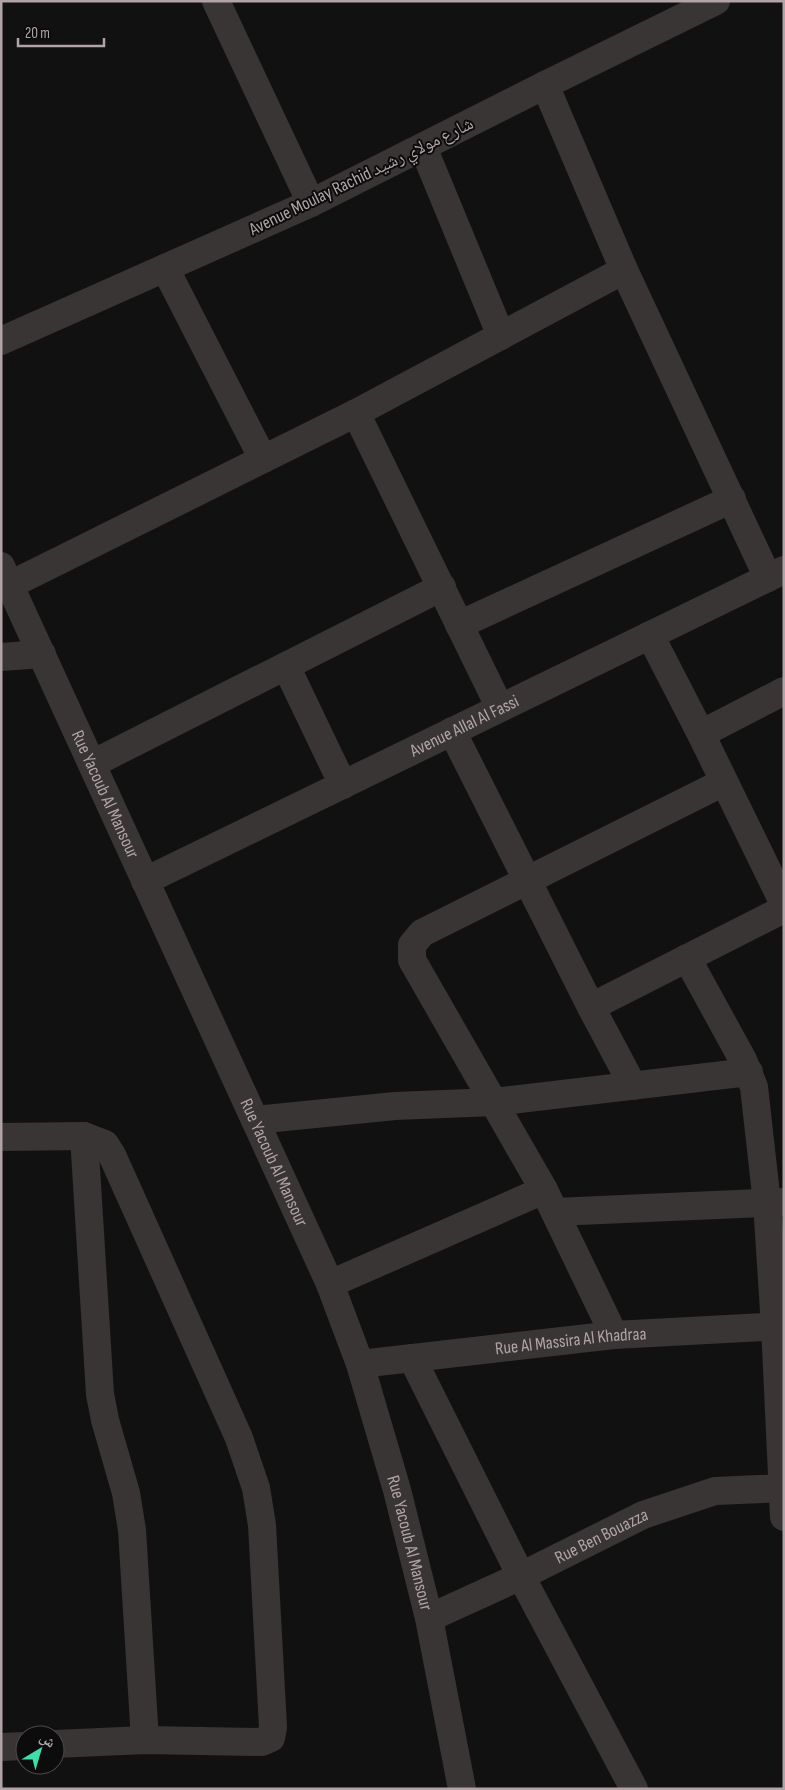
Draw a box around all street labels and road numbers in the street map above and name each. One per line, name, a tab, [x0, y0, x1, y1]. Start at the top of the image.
street label: Avenue Moulay Rachid شارع مولاي رشيد	[245, 113, 478, 244]
street label: Avenue Allal Al Fassi	[406, 691, 522, 762]
street label: Rue Yacoub Al Mansour	[67, 727, 143, 862]
street label: Rue Yacoub Al Mansour	[235, 1095, 312, 1230]
street label: Rue Al Massira Al Khadraa	[494, 1323, 647, 1359]
street label: Rue Yacoub Al Mansour	[382, 1473, 437, 1613]
street label: Rue Ben Bouazza	[551, 1504, 651, 1568]

